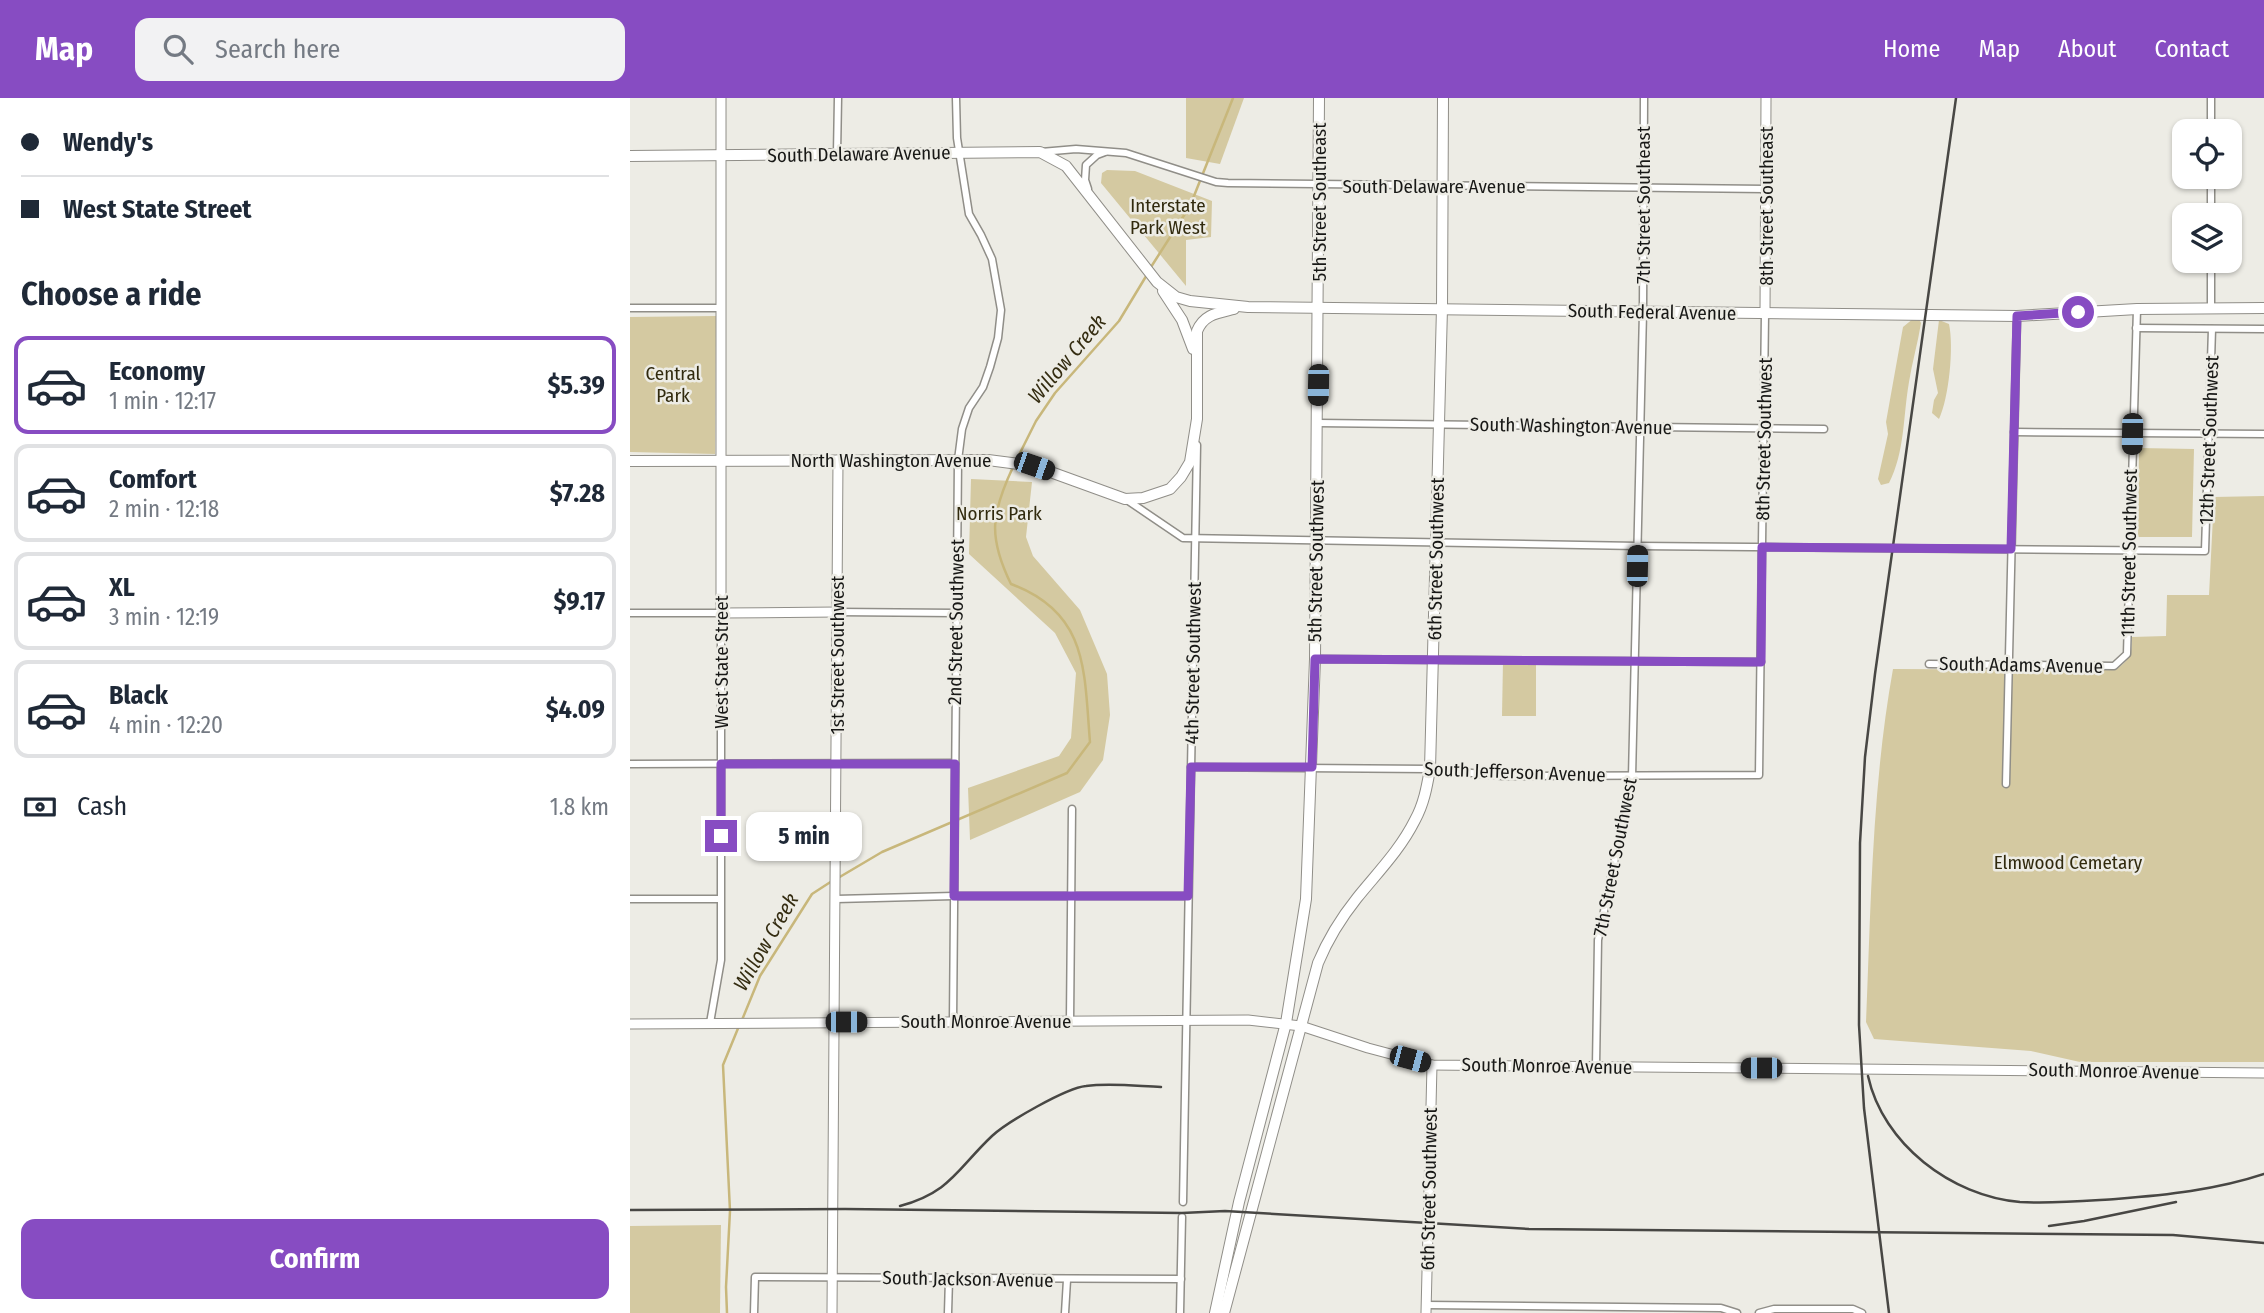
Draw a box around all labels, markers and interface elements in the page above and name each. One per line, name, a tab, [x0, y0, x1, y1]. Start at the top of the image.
search box	[135, 18, 625, 81]
text: Map	[35, 29, 93, 69]
icon: search	[159, 30, 197, 68]
text: Search here	[215, 34, 340, 65]
text: Home	[1883, 35, 1940, 63]
text: Map	[1978, 35, 2020, 63]
text: About	[2058, 35, 2116, 63]
text: Contact	[2154, 35, 2229, 63]
map controls	[2172, 119, 2242, 273]
button: locate	[2172, 119, 2242, 189]
street label: 5th Street Southeast	[1308, 122, 1331, 281]
street label: 7th Street Southeast	[1632, 125, 1655, 284]
street label: 8th Street Southeast	[1755, 125, 1778, 286]
text: Wendy's	[63, 127, 153, 158]
street label: South Delaware Avenue	[767, 141, 951, 167]
street label: South Delaware Avenue	[1342, 175, 1526, 198]
text: West State Street	[63, 194, 251, 225]
park label: Interstate Park West	[1130, 194, 1207, 239]
button: layers	[2172, 203, 2242, 273]
text: Choose a ride	[21, 275, 202, 313]
route start	[2062, 296, 2094, 328]
street label: South Federal Avenue	[1568, 299, 1736, 325]
water label: Willow Creek	[1022, 309, 1112, 409]
icon: car	[25, 354, 88, 417]
street label: 12th Street Southwest	[2195, 354, 2223, 525]
text: Economy	[109, 356, 205, 387]
street label: 8th Street Southwest	[1751, 356, 1777, 521]
park label: Central Park	[645, 362, 701, 407]
car	[1308, 364, 1329, 406]
text: $5.39	[547, 370, 605, 401]
text: 1 min · 12:17	[109, 387, 216, 415]
street label: South Washington Avenue	[1470, 413, 1672, 439]
car	[2122, 413, 2143, 455]
street label: North Washington Avenue	[790, 449, 992, 472]
car	[1011, 449, 1058, 483]
icon: car	[25, 462, 88, 525]
text: Comfort	[109, 464, 197, 495]
street label: 11th Street Southwest	[2116, 468, 2142, 637]
street label: 6th Street Southwest	[1423, 477, 1449, 641]
text: $7.28	[550, 478, 605, 509]
street label: 5th Street Southwest	[1303, 479, 1329, 642]
text: 2 min · 12:18	[109, 495, 219, 523]
park label: Norris Park	[956, 502, 1042, 525]
street label: 2nd Street Southwest	[943, 538, 969, 705]
car	[1627, 545, 1648, 587]
icon: car	[25, 570, 88, 633]
text: XL	[109, 572, 135, 603]
street label: 1st Street Southwest	[826, 575, 849, 735]
street label: 4th Street Southwest	[1180, 581, 1206, 745]
text: $9.17	[554, 586, 605, 617]
street label: West State Street	[710, 594, 733, 729]
text: 3 min · 12:19	[109, 603, 219, 631]
street label: South Adams Avenue	[1939, 652, 2103, 678]
icon: car	[25, 678, 88, 741]
text: Black	[109, 680, 168, 711]
text: $4.09	[546, 694, 605, 725]
text: 4 min · 12:20	[109, 711, 223, 739]
street label: South Jefferson Avenue	[1424, 757, 1606, 787]
street label: 7th Street Southwest	[1588, 775, 1642, 938]
icon: cash	[21, 788, 59, 826]
text: Cash	[77, 791, 127, 822]
text: 1.8 km	[550, 793, 609, 821]
callout: 5 min	[746, 812, 861, 860]
route end	[705, 820, 737, 852]
text: 5 min	[778, 822, 830, 850]
park label: Elmwood Cemetary	[1994, 851, 2143, 874]
water label: Willow Creek	[728, 889, 804, 995]
street label: South Monroe Avenue	[901, 1010, 1071, 1033]
car	[826, 1012, 868, 1033]
car	[1387, 1043, 1434, 1075]
street label: South Monroe Avenue	[1462, 1053, 1632, 1079]
car	[1741, 1058, 1783, 1079]
street label: South Monroe Avenue	[2029, 1058, 2199, 1084]
street label: 6th Street Southwest	[1416, 1107, 1442, 1271]
button: Confirm	[21, 1219, 609, 1299]
street label: South Jackson Avenue	[882, 1266, 1054, 1292]

